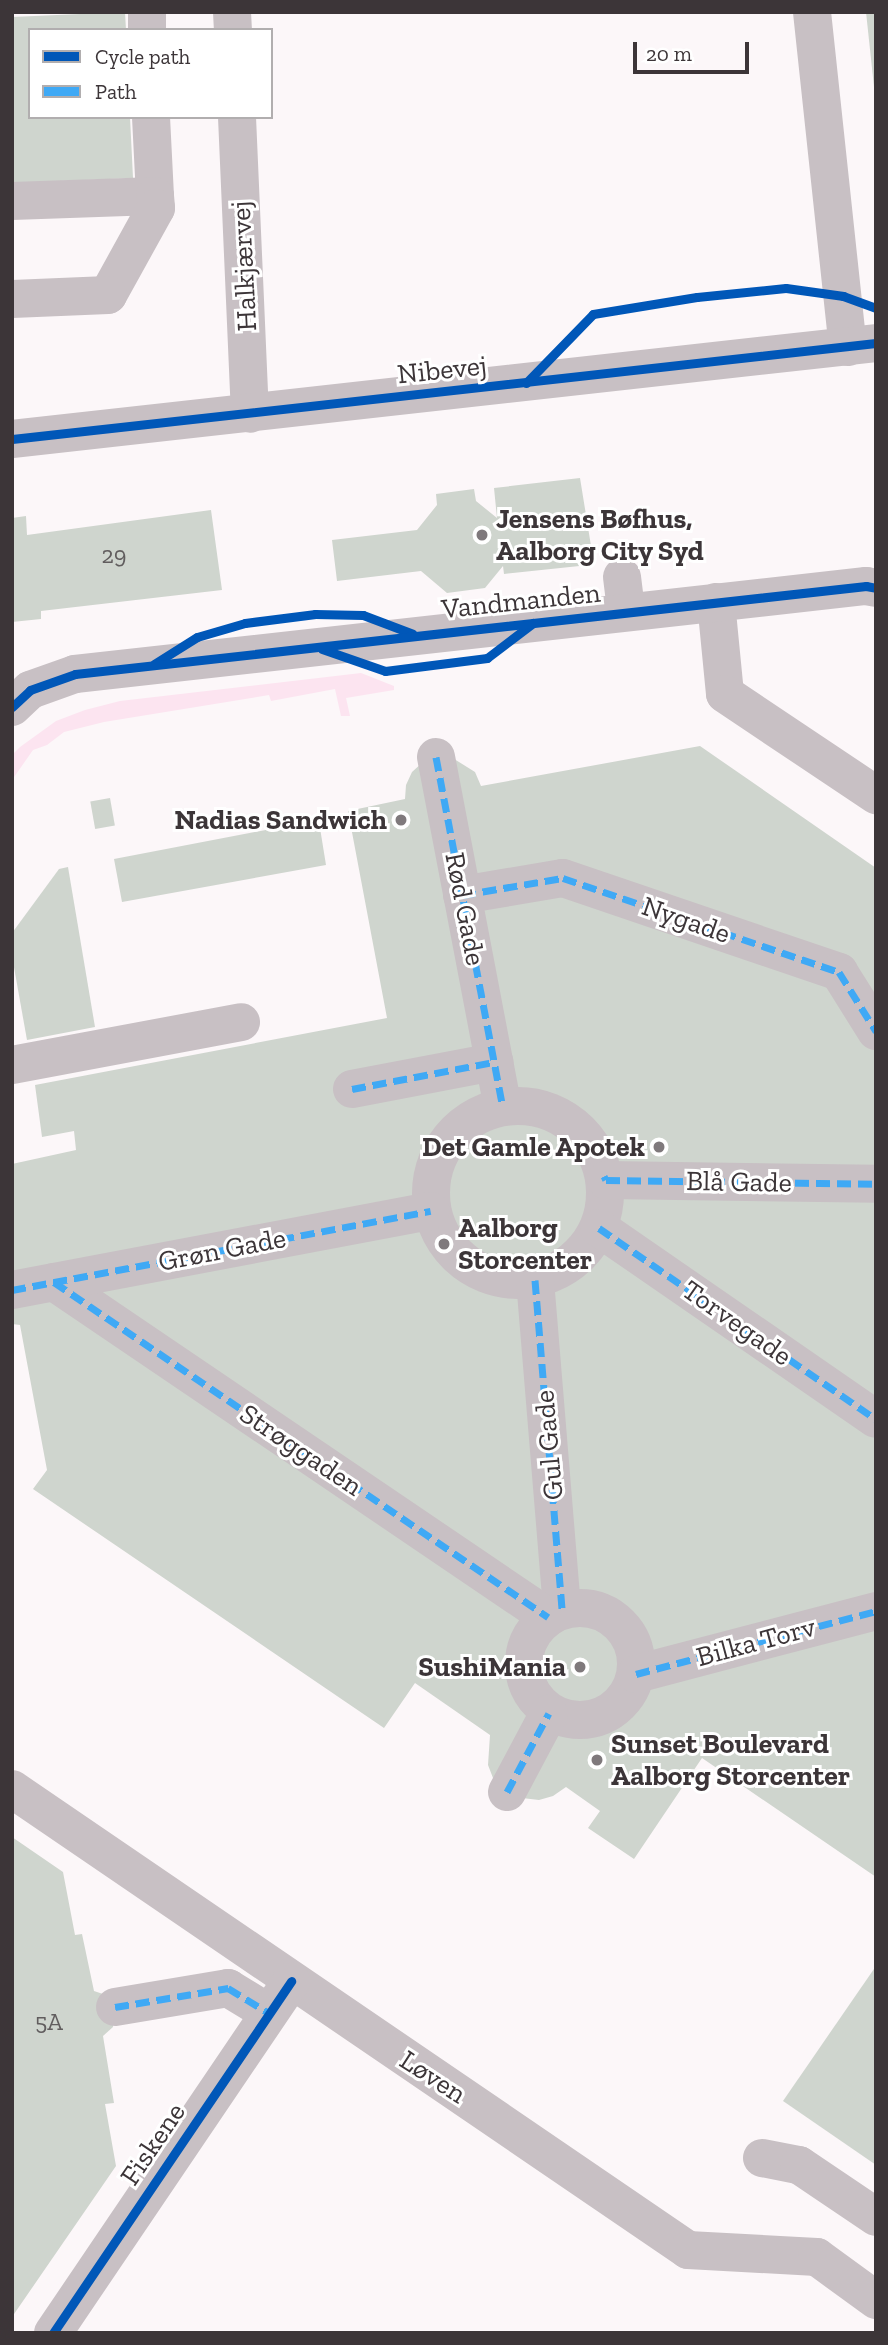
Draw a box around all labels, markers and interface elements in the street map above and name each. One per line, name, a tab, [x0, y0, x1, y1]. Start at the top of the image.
legend	[28, 28, 273, 119]
scale bar	[636, 28, 752, 72]
text: 20 m	[646, 41, 692, 66]
text: Cycle path	[95, 44, 190, 69]
text: Path	[95, 79, 137, 104]
street label: Halkjærvej	[224, 200, 264, 332]
street label: Nibevej	[396, 349, 488, 391]
place label: Jensens Bøfhus, Aalborg City Syd	[496, 502, 704, 568]
marker: Jensens Bøfhus, Aalborg City Syd	[474, 527, 490, 543]
house number: 29	[101, 541, 127, 569]
street label: Vandmanden	[440, 576, 602, 626]
place label: Nadias Sandwich	[175, 803, 387, 837]
marker: Nadias Sandwich	[393, 812, 409, 828]
street label: Rød Gade	[438, 850, 492, 968]
street label: Nygade	[637, 889, 735, 951]
place label: Det Gamle Apotek	[421, 1130, 645, 1164]
marker: Det Gamle Apotek	[651, 1139, 667, 1155]
street label: Blå Gade	[686, 1164, 792, 1200]
place label: Aalborg Storcenter	[458, 1211, 592, 1277]
street label: Grøn Gade	[155, 1221, 289, 1279]
marker: Aalborg Storcenter	[436, 1236, 452, 1252]
street label: Torvegade	[676, 1273, 798, 1373]
street label: Gul Gade	[527, 1389, 571, 1501]
street label: Strøggaden	[233, 1397, 369, 1503]
street label: Bilka Torv	[692, 1610, 820, 1674]
place label: SushiMania	[418, 1650, 566, 1684]
marker: SushiMania	[572, 1659, 588, 1675]
place label: Sunset Boulevard Aalborg Storcenter	[611, 1727, 850, 1793]
marker: Sunset Boulevard Aalborg Storcenter	[589, 1752, 605, 1768]
house number: 5A	[35, 2008, 63, 2036]
street label: Løven	[394, 2043, 472, 2111]
street label: Fiskene	[113, 2096, 193, 2192]

